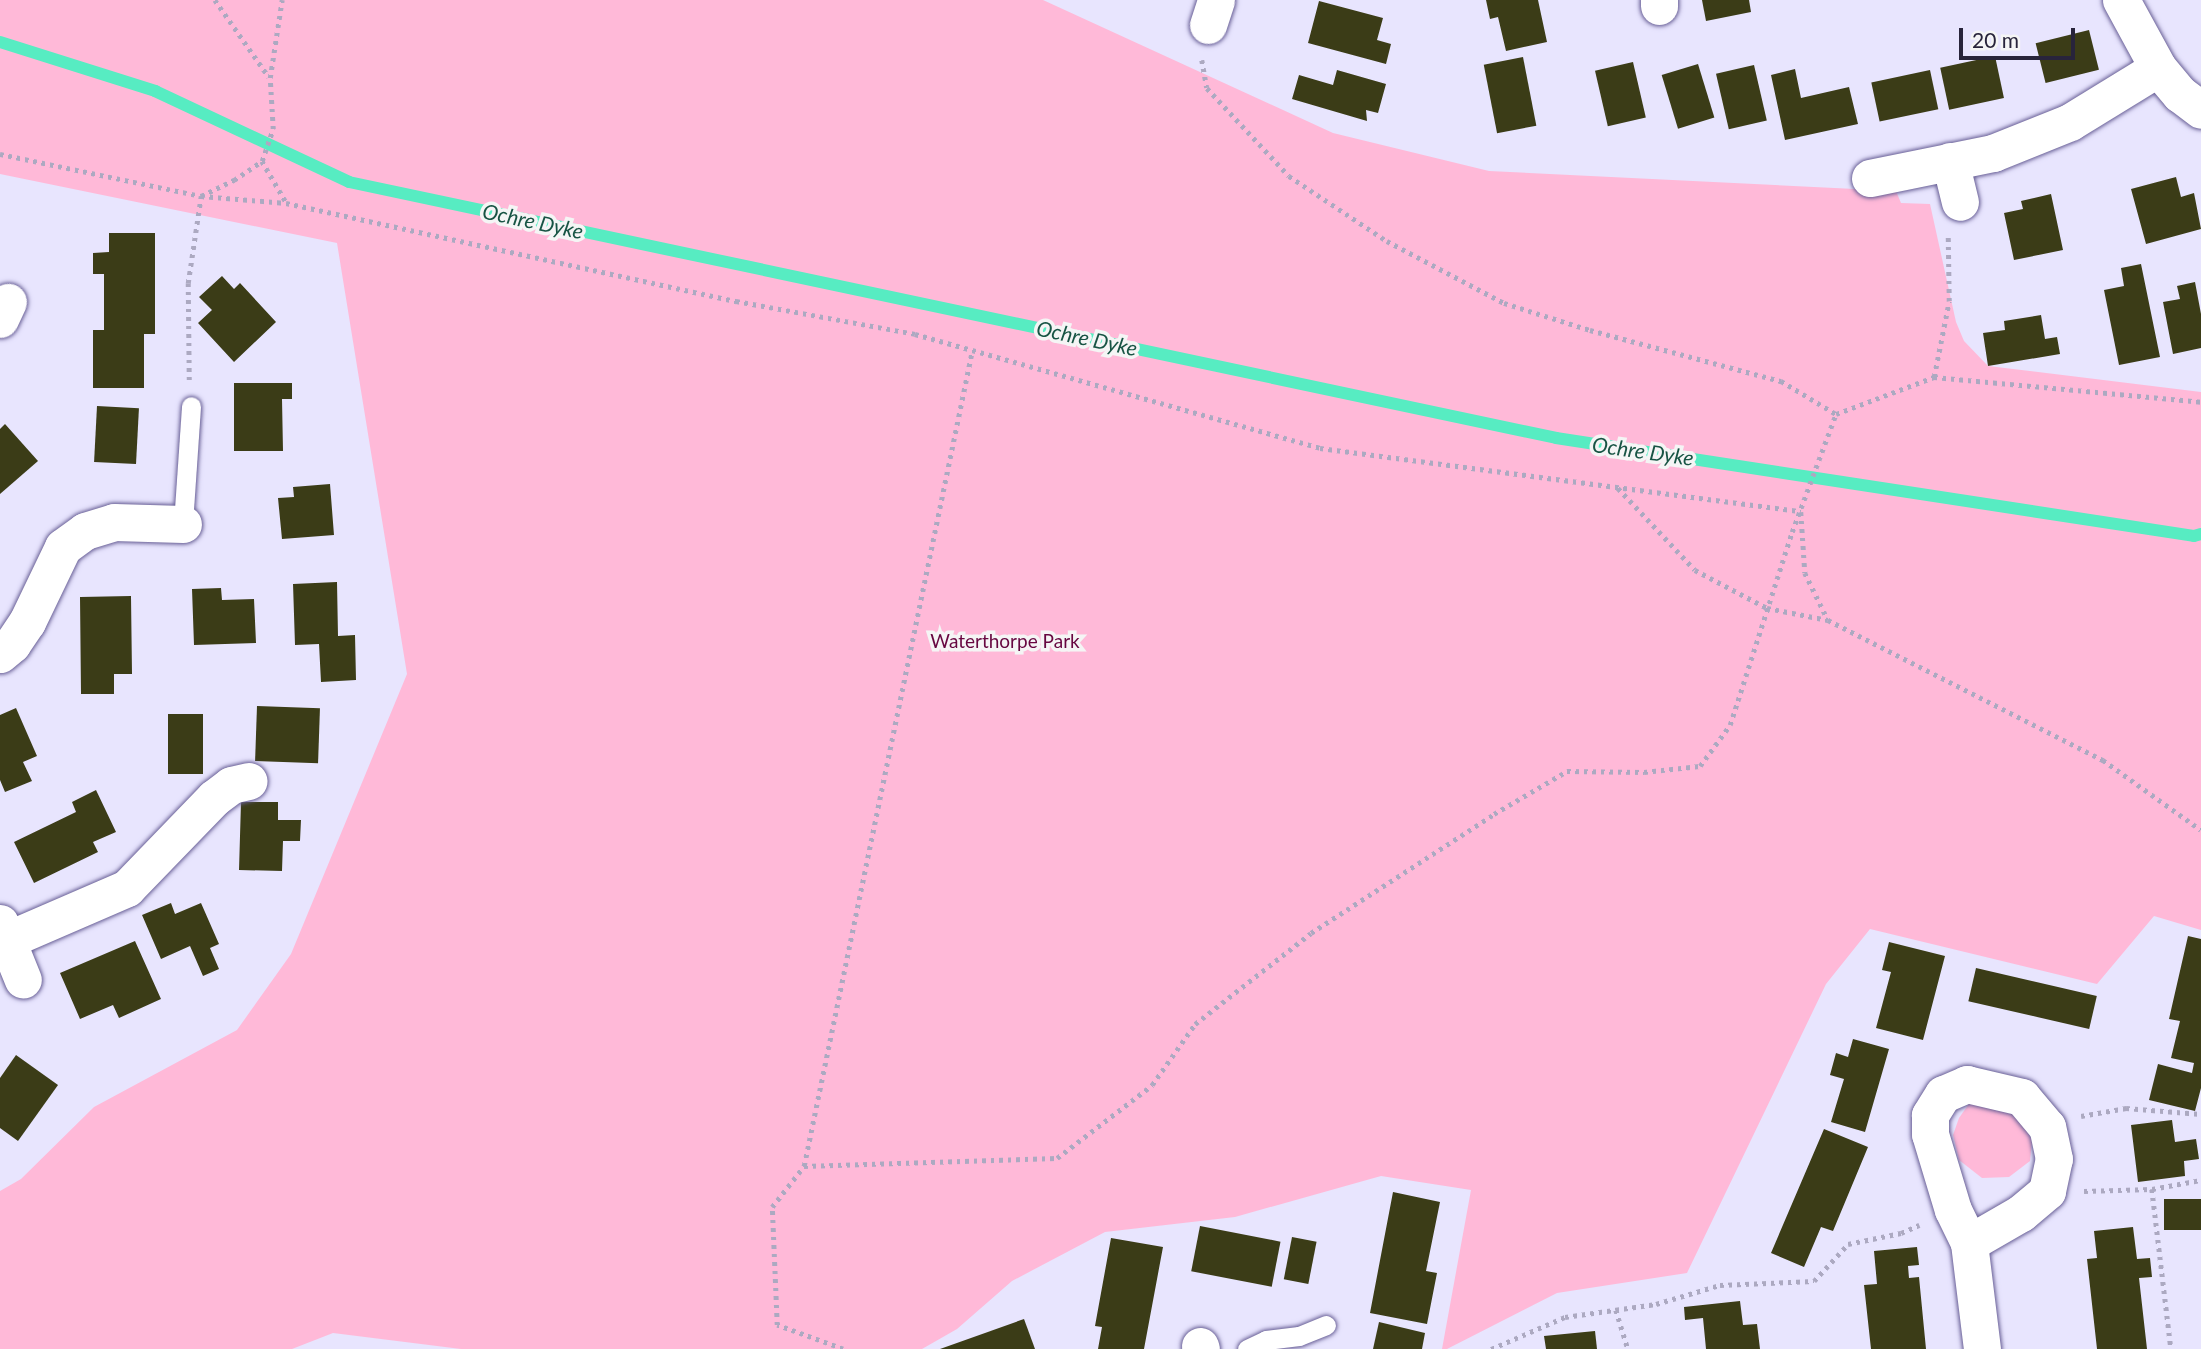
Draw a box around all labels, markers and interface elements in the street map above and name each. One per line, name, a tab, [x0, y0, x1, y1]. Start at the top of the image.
scale bar	[1963, 14, 2078, 58]
text: 20 m	[1972, 27, 2019, 52]
water label: Ochre Dyke	[480, 198, 586, 244]
water label: Ochre Dyke	[1034, 315, 1140, 361]
water label: Ochre Dyke	[1591, 431, 1695, 471]
park label: Waterthorpe Park	[930, 630, 1080, 652]

